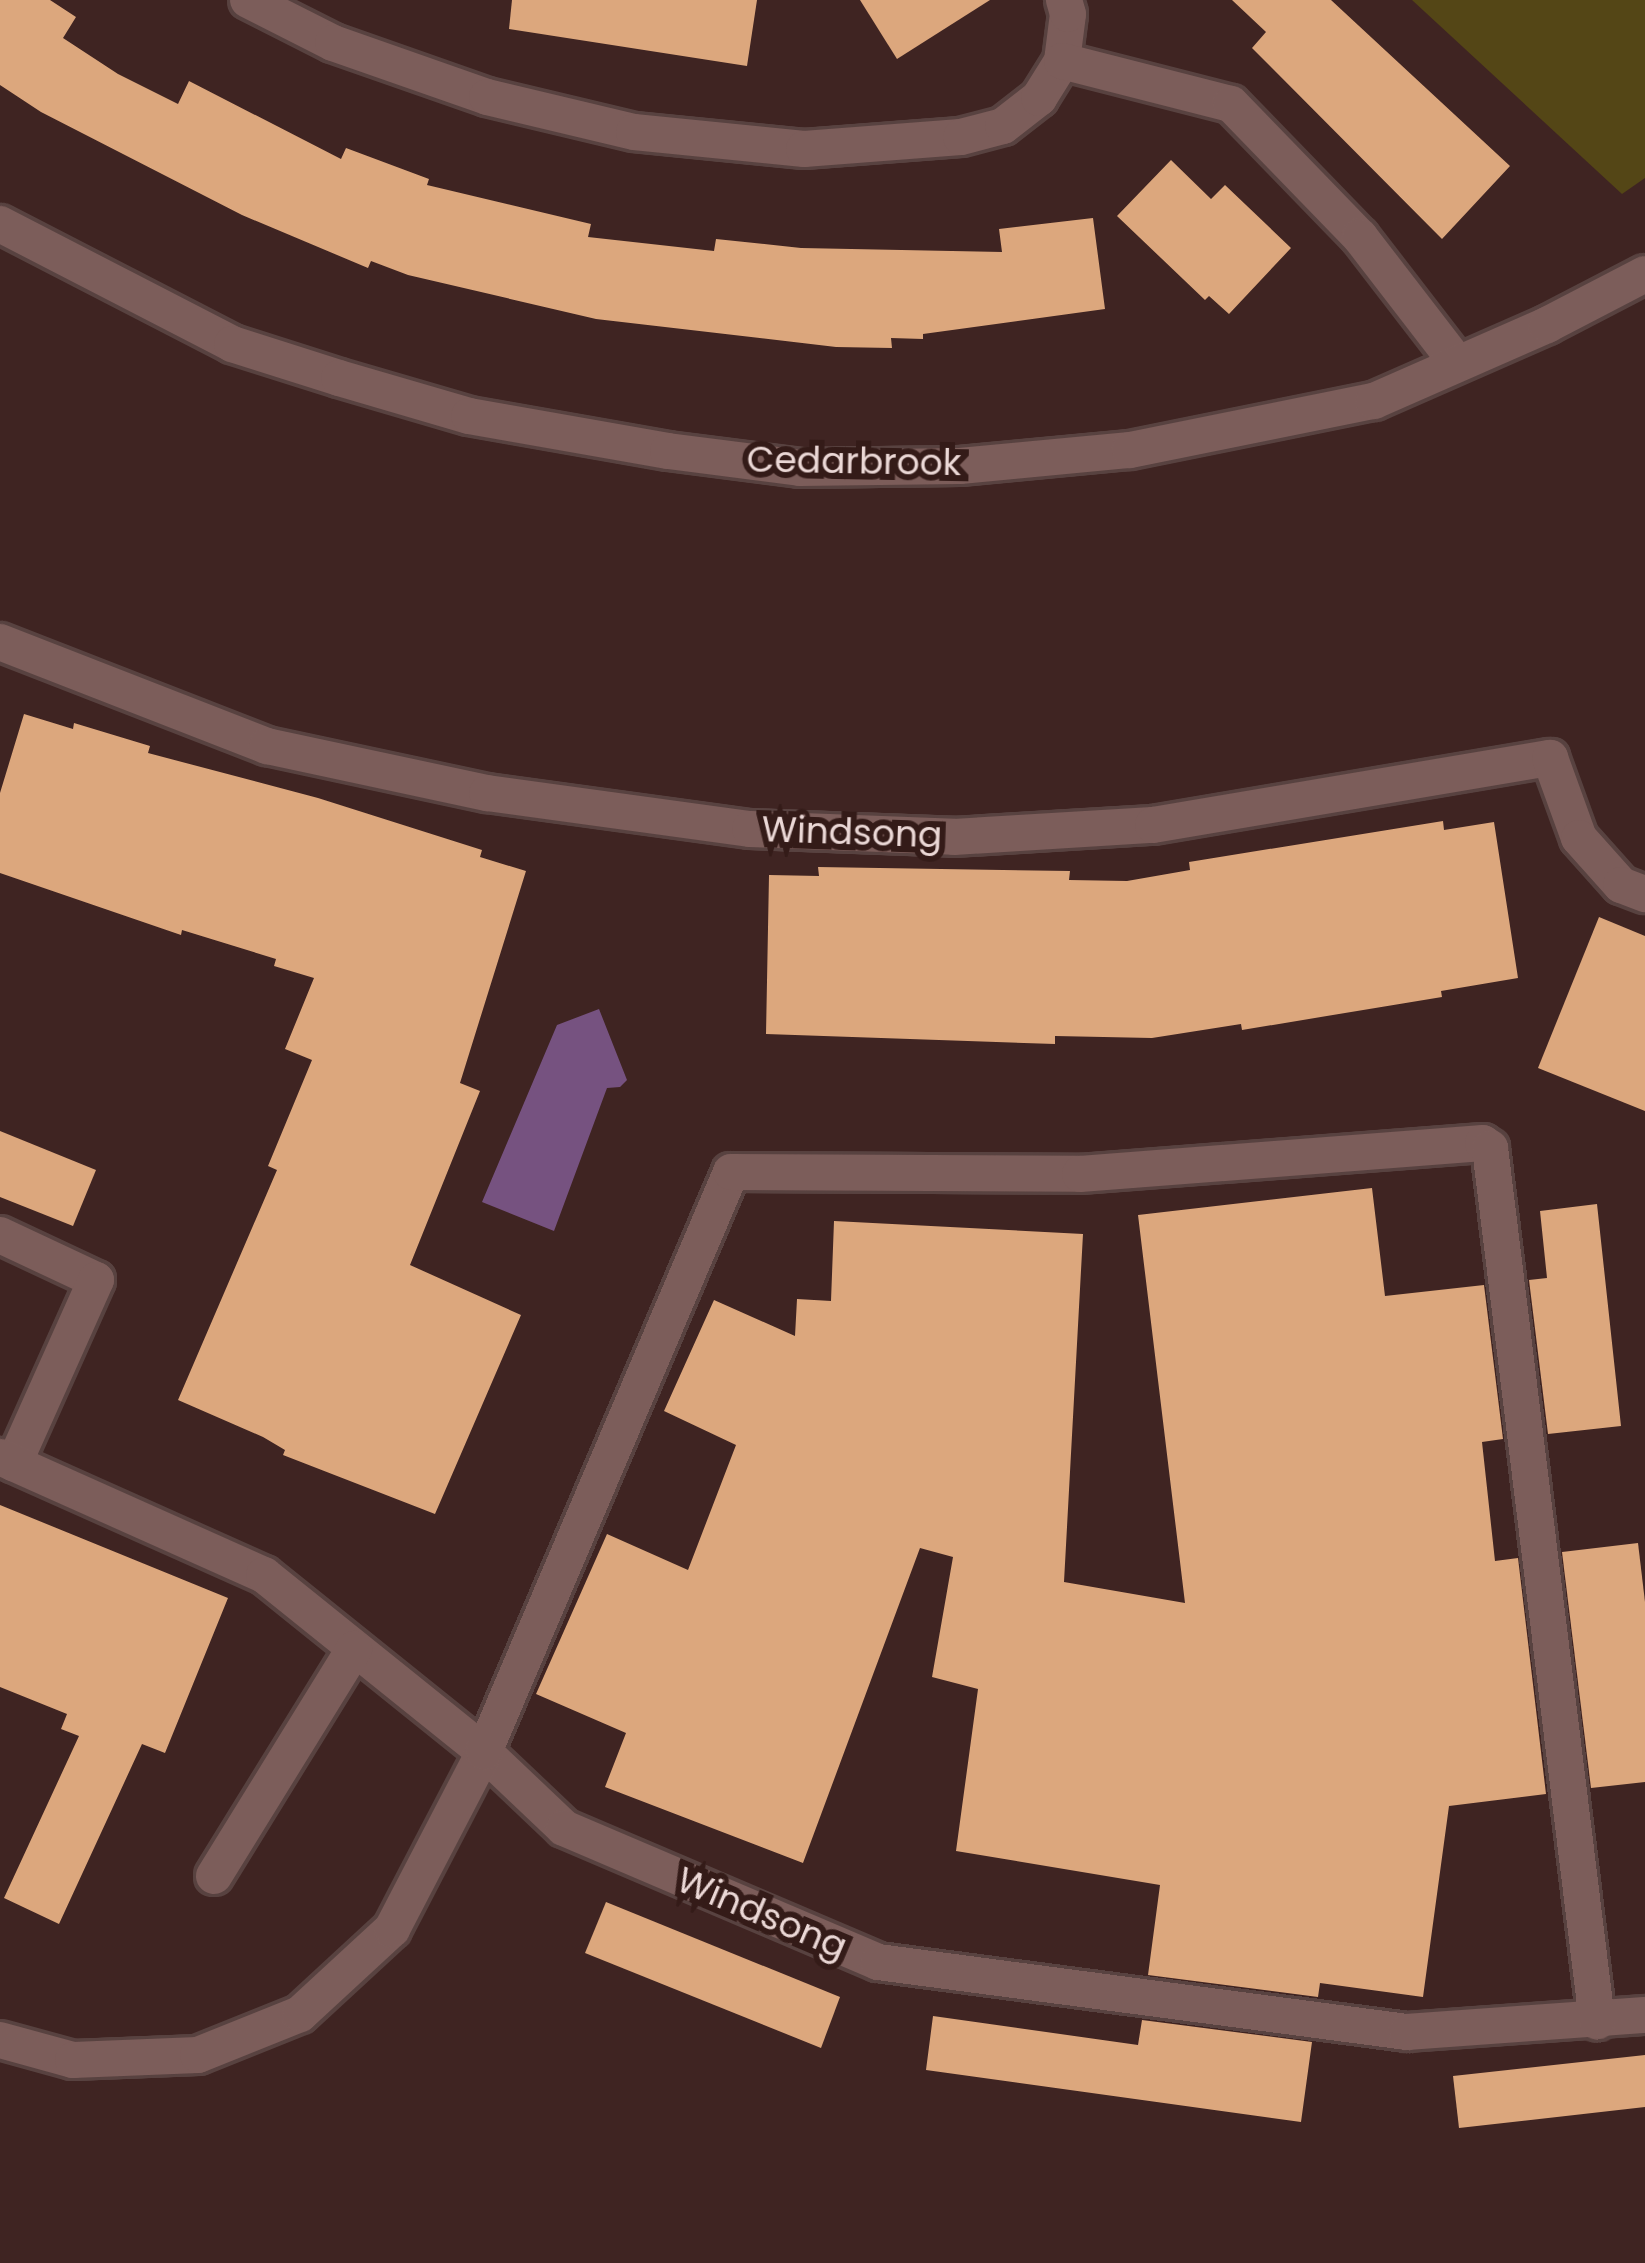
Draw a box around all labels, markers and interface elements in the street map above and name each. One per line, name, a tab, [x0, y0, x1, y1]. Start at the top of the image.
street label: Cedarbrook	[746, 438, 962, 484]
street label: Windsong	[761, 807, 943, 857]
street label: Windsong	[670, 1858, 854, 1968]

